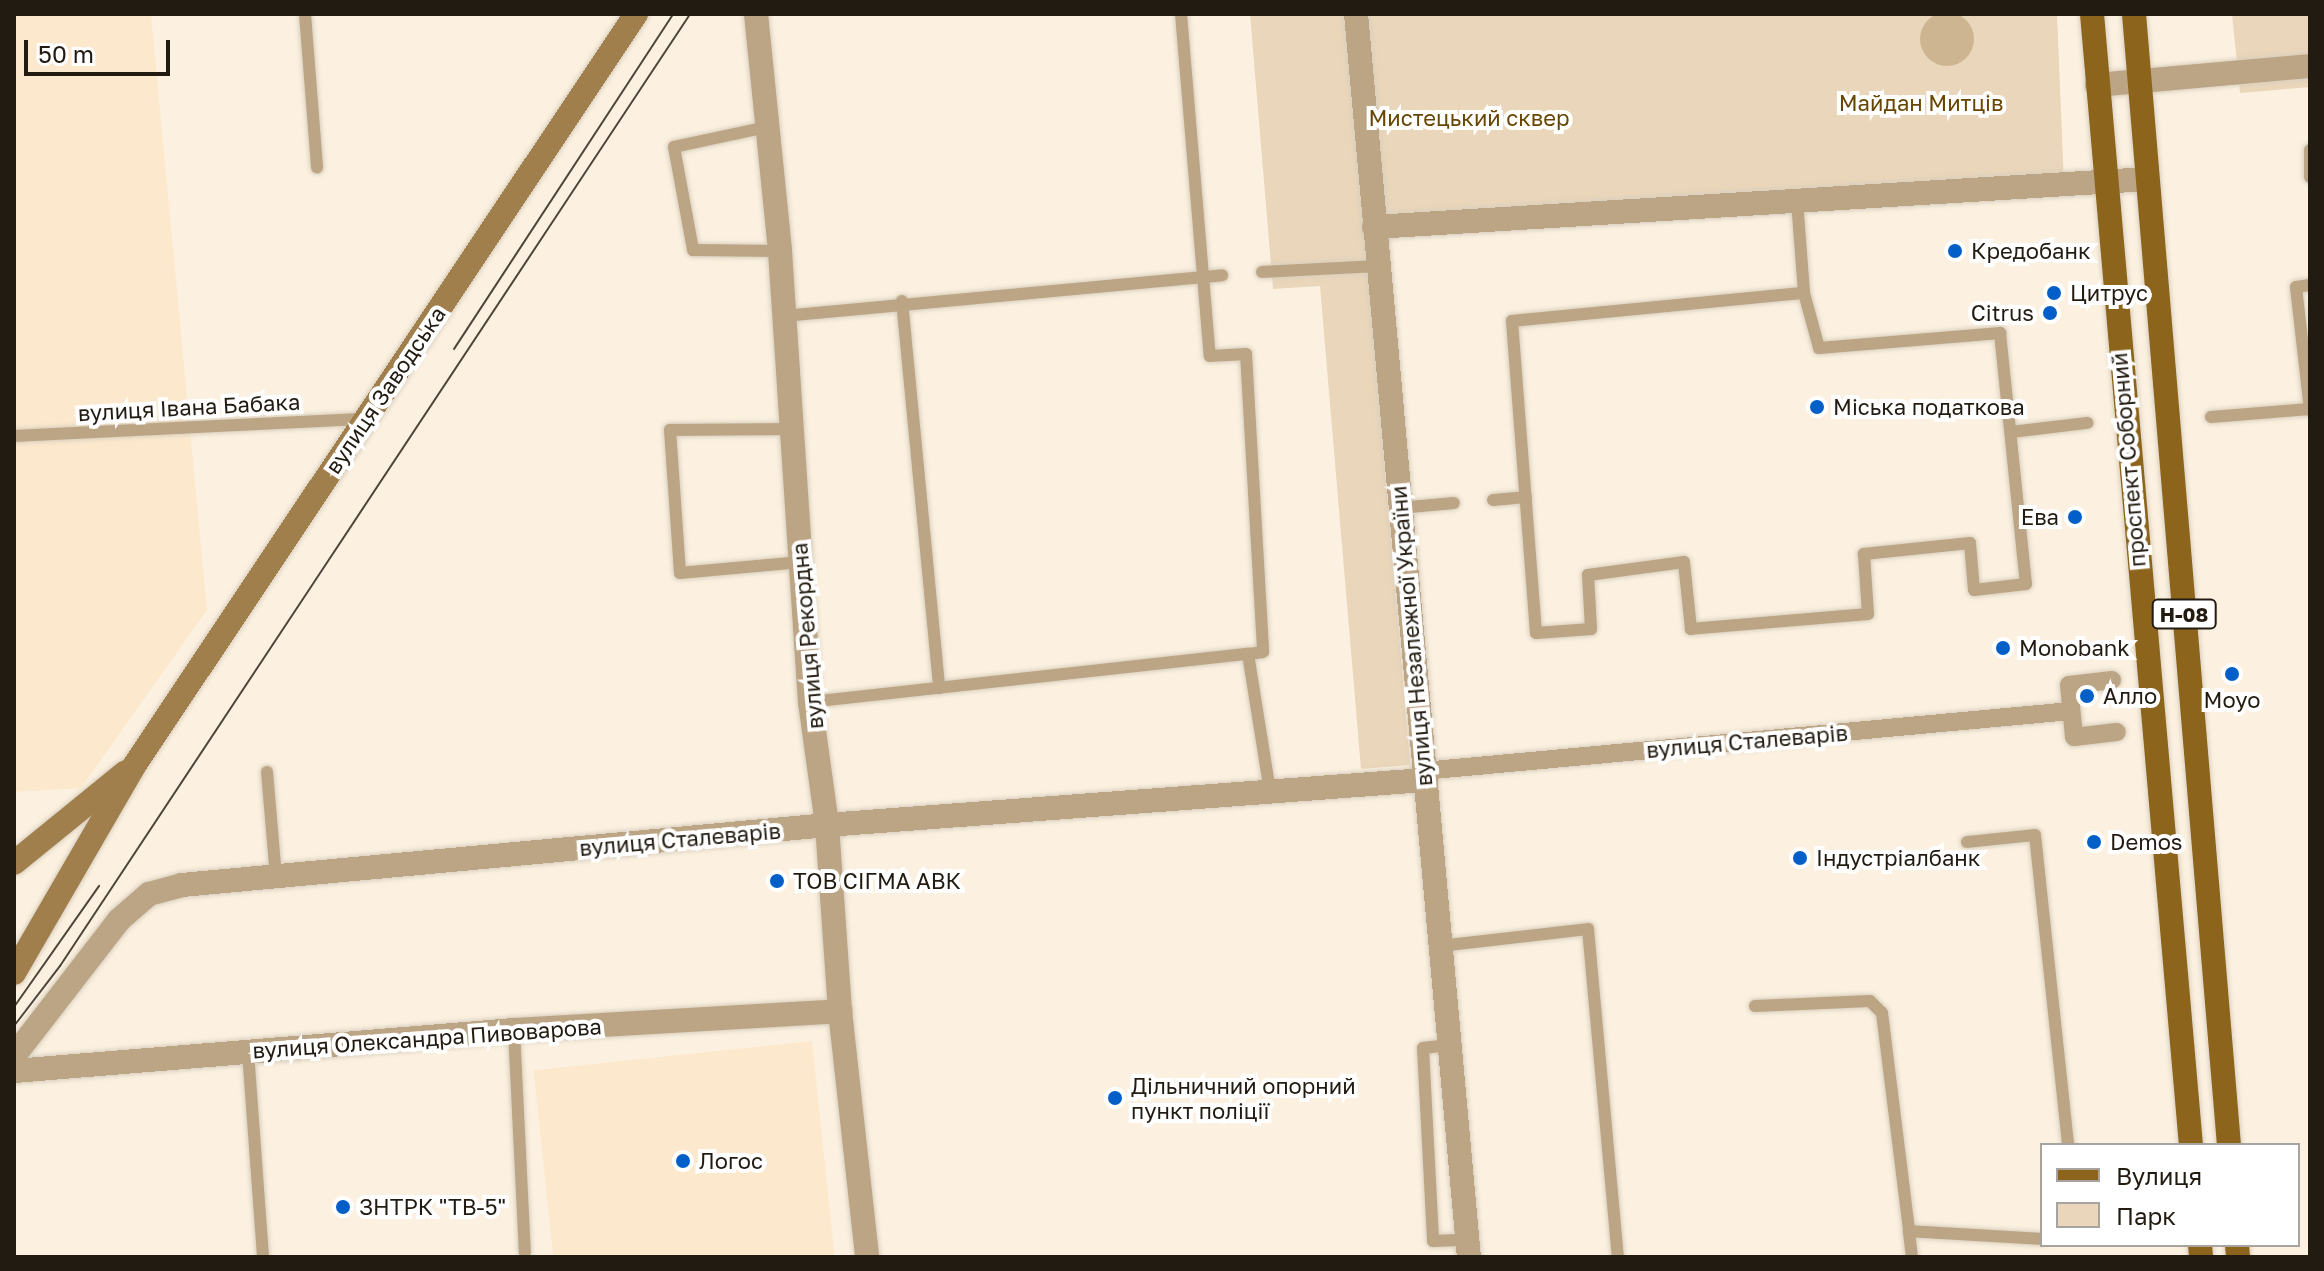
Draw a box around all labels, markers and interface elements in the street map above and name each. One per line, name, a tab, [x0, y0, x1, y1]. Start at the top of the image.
scale bar	[28, 24, 174, 74]
text: 50 m	[38, 39, 94, 68]
park label: Майдан Митців	[1839, 90, 2003, 116]
park label: Мистецький сквер	[1368, 105, 1570, 131]
place label: Кредобанк	[1971, 238, 2091, 264]
marker: Кредобанк	[1946, 242, 1964, 260]
place label: Цитрус	[2070, 280, 2148, 306]
marker: Цитрус	[2045, 284, 2063, 302]
place label: Citrus	[1971, 300, 2034, 326]
street label: вулиця Заводська	[319, 302, 451, 478]
marker: Citrus	[2041, 304, 2059, 322]
street label: проспект Соборний	[2105, 352, 2151, 568]
street label: вулиця Івана Бабака	[77, 388, 301, 426]
place label: Міська податкова	[1833, 394, 2025, 420]
marker: Міська податкова	[1808, 398, 1826, 416]
street label: вулиця Незалежної України	[1385, 485, 1437, 787]
place label: Ева	[2021, 504, 2059, 530]
marker: Ева	[2066, 508, 2084, 526]
street label: вулиця Рекордна	[786, 542, 828, 730]
road number: Н-08	[2150, 598, 2218, 630]
place label: Monobank	[2019, 635, 2130, 661]
marker: Monobank	[1994, 639, 2012, 657]
marker: Moyo	[2223, 665, 2241, 683]
place label: Алло	[2103, 683, 2157, 709]
marker: Алло	[2078, 687, 2096, 705]
place label: Moyo	[2204, 687, 2260, 713]
street label: вулиця Сталеварів	[1645, 719, 1849, 763]
street label: вулиця Сталеварів	[578, 817, 782, 861]
place label: Demos	[2110, 829, 2182, 855]
marker: Demos	[2085, 833, 2103, 851]
place label: Індустріалбанк	[1816, 845, 1980, 871]
marker: Індустріалбанк	[1791, 849, 1809, 867]
place label: ТОВ СІГМА АВК	[793, 868, 961, 894]
marker: ТОВ СІГМА АВК	[768, 872, 786, 890]
street label: вулиця Олександра Пивоварова	[251, 1013, 603, 1063]
place label: Дільничний опорний пункт поліції	[1131, 1072, 1356, 1124]
marker: Дільничний опорний пункт поліції	[1106, 1089, 1124, 1107]
legend	[2040, 1143, 2300, 1247]
place label: Логос	[699, 1148, 763, 1174]
marker: Логос	[674, 1152, 692, 1170]
text: Вулиця	[2116, 1161, 2202, 1190]
place label: ЗНТРК "ТВ-5"	[359, 1194, 506, 1220]
marker: ЗНТРК "ТВ-5"	[334, 1198, 352, 1216]
text: Парк	[2116, 1201, 2176, 1230]

